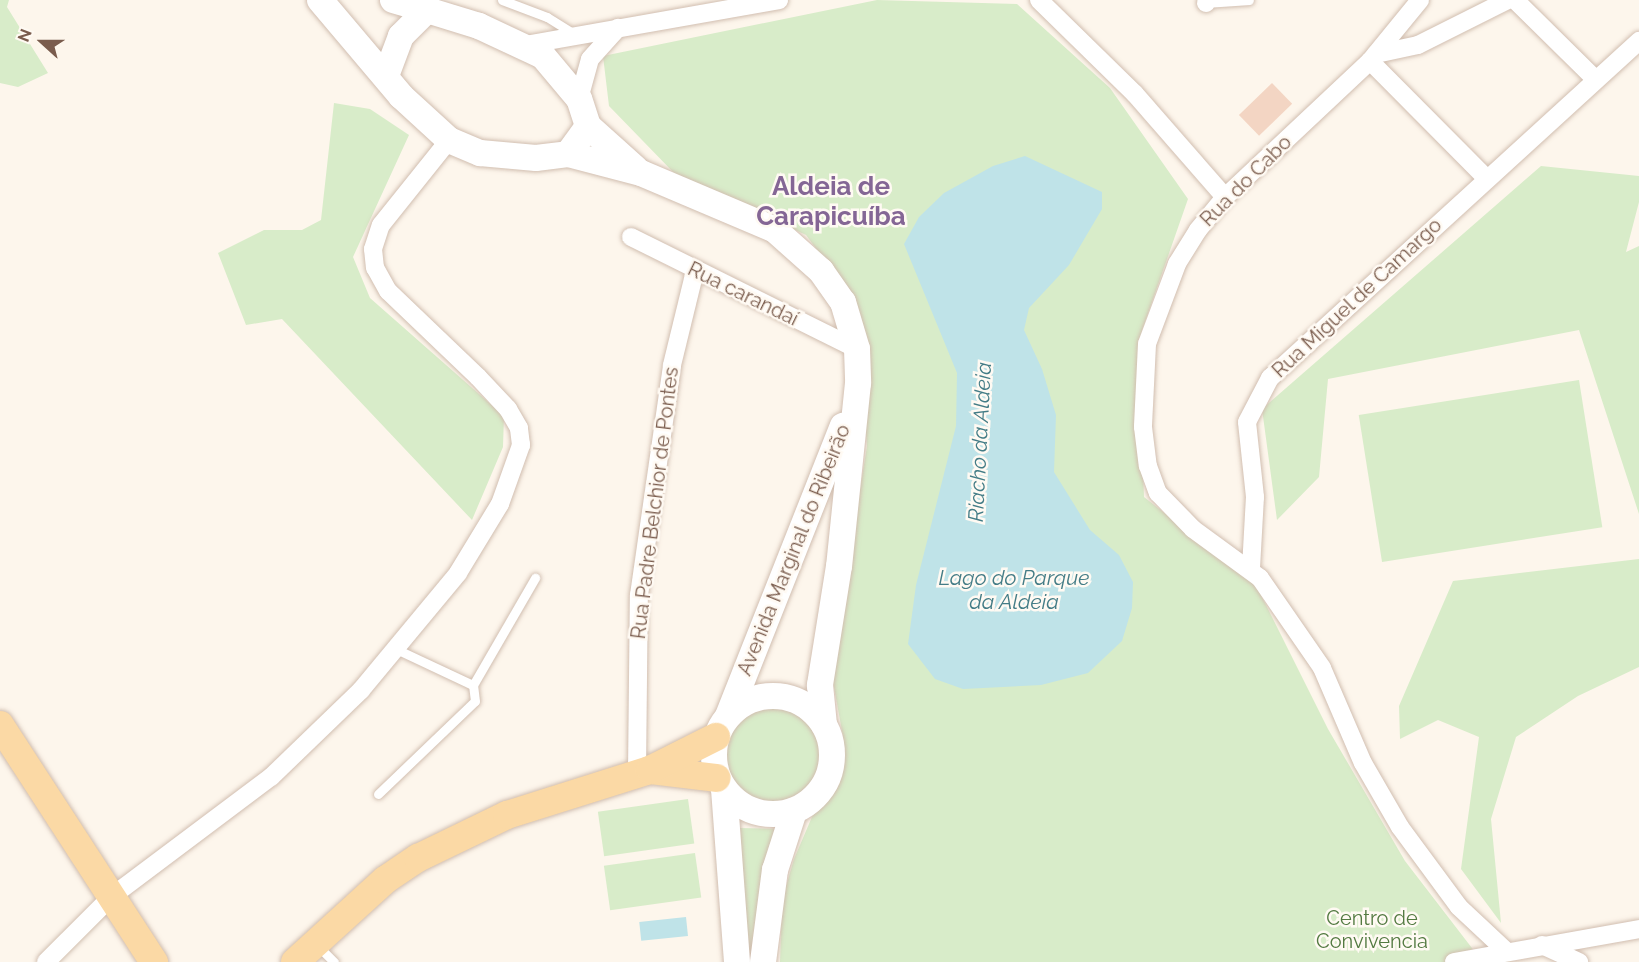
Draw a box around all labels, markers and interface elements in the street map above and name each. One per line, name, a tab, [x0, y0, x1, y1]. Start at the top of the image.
north arrow	[12, 12, 72, 72]
text: N	[14, 26, 36, 44]
street label: Rua do Cabo	[1195, 130, 1297, 232]
district label: Aldeia de Carapicuíba	[756, 171, 906, 232]
street label: Rua Miguel de Camargo	[1267, 213, 1447, 383]
street label: Rua carandaí	[684, 257, 802, 331]
water label: Riacho da Aldeia	[963, 361, 997, 523]
street label: Rua Padre Belchior de Pontes	[626, 365, 684, 641]
street label: Avenida Marginal do Ribeirão	[732, 421, 856, 679]
water label: Lago do Parque da Aldeia	[939, 565, 1089, 615]
park label: Centro de Convivencia	[1316, 906, 1428, 953]

